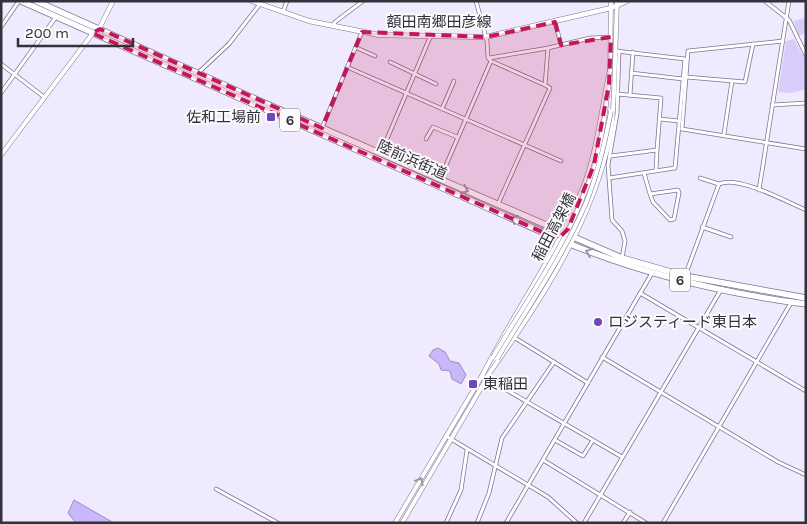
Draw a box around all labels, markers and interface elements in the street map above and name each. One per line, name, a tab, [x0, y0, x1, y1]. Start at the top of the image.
street label: 額田南郷田彦線	[386, 13, 492, 31]
scale bar	[18, 15, 132, 47]
text: 200 m	[25, 24, 69, 42]
place label: 佐和工場前	[186, 108, 261, 126]
road number: 6	[280, 108, 300, 132]
marker: 佐和工場前	[265, 111, 277, 123]
street label: 陸前浜街道	[374, 137, 450, 183]
one-way arrow	[460, 184, 469, 194]
street label: 稲田高架橋	[528, 190, 580, 264]
one-way arrow	[510, 215, 519, 226]
one-way arrow	[585, 247, 594, 258]
road number: 6	[670, 268, 690, 292]
place label: ロジスティード東日本	[608, 313, 757, 331]
marker: ロジスティード東日本	[592, 316, 604, 328]
place label: 東稲田	[483, 375, 528, 393]
marker: 東稲田	[467, 378, 479, 390]
one-way arrow	[414, 477, 424, 486]

